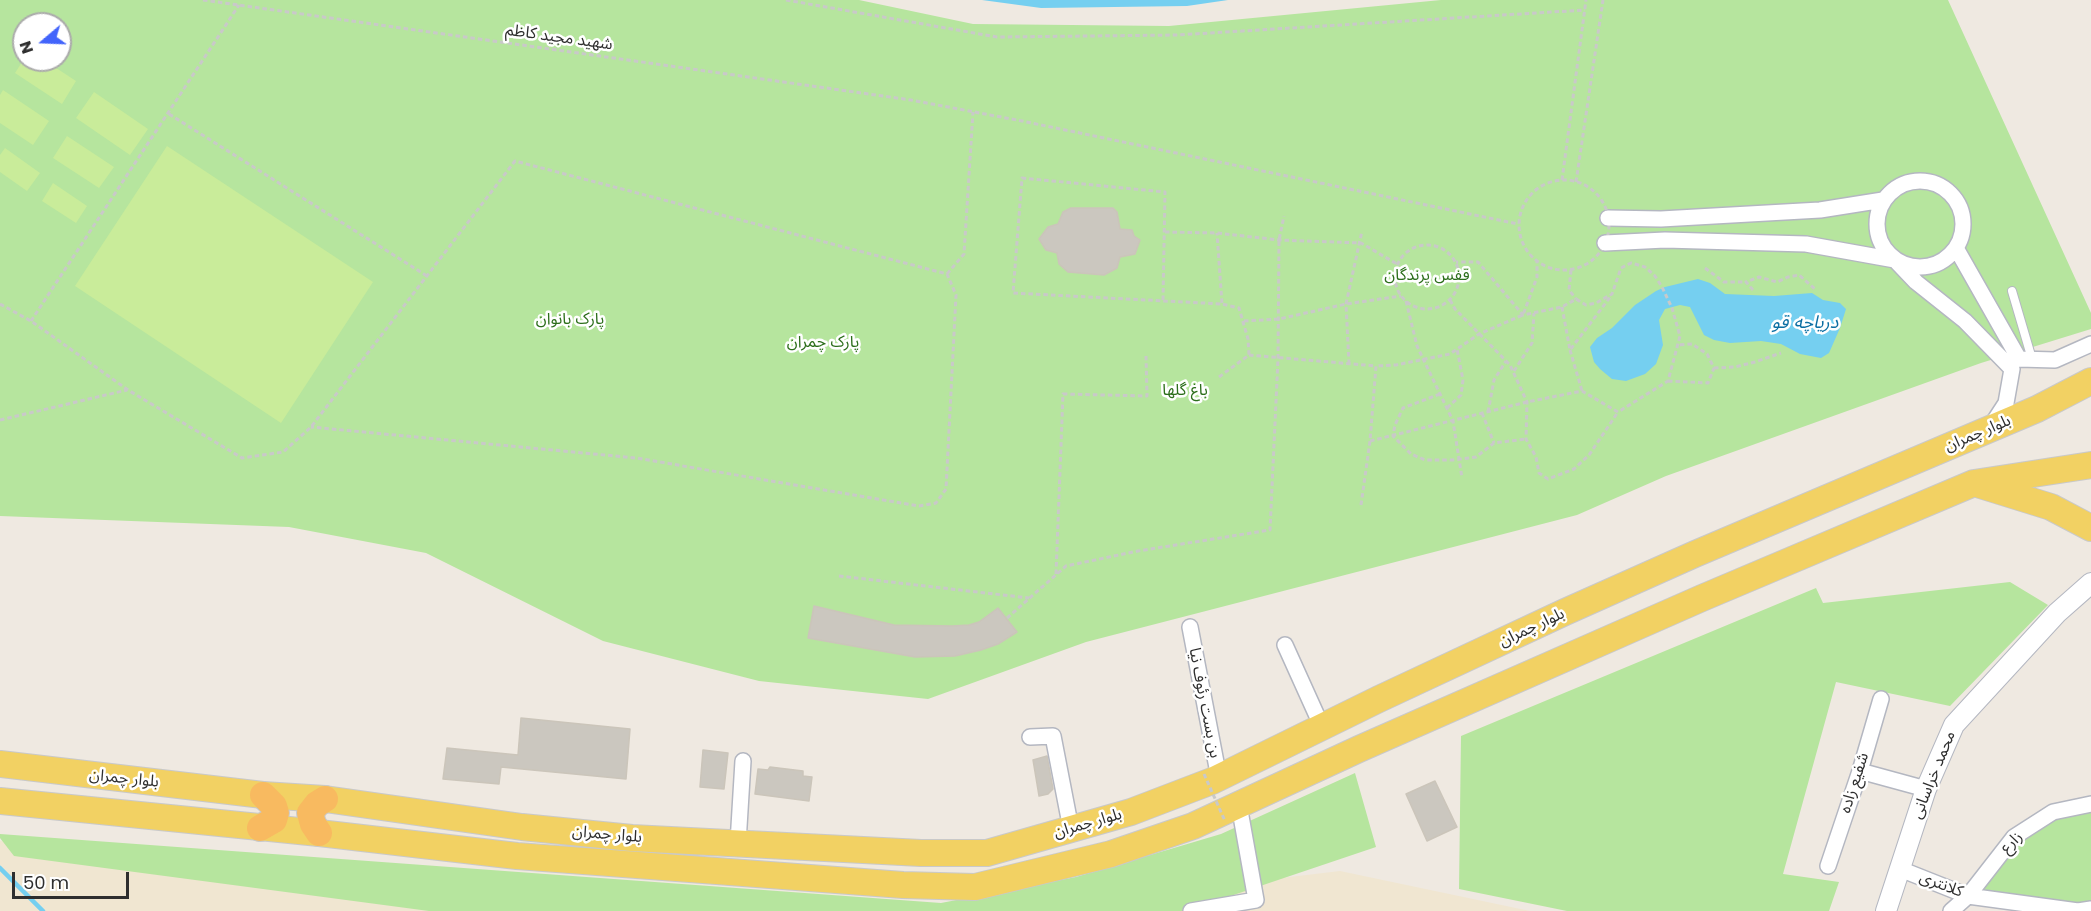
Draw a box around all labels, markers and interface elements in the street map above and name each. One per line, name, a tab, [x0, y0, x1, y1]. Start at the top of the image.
north arrow	[12, 12, 72, 72]
street label: شهید مجید کاظم	[504, 21, 614, 55]
text: N	[14, 38, 39, 57]
park label: قفس پرندگان	[1384, 266, 1470, 286]
park label: پارک بانوان	[536, 310, 604, 330]
water label: دریاچه قو	[1772, 312, 1838, 334]
park label: پارک چمران	[787, 333, 859, 353]
park label: باغ گلها	[1162, 381, 1208, 401]
street label: بلوار چمران	[1942, 411, 2014, 457]
street label: بلوار چمران	[1496, 605, 1568, 651]
street label: بن بست رئوف نیا	[1184, 646, 1224, 760]
street label: محمد خراسانی	[1908, 728, 1960, 822]
street label: شفیع زاده	[1836, 750, 1874, 816]
street label: بلوار چمران	[88, 766, 160, 792]
street label: بلوار چمران	[1052, 805, 1124, 843]
street label: بلوار چمران	[571, 822, 643, 848]
street label: زارع	[1997, 828, 2027, 858]
scale bar	[15, 860, 132, 898]
street label: کلانتری	[1917, 868, 1965, 902]
text: 50 m	[23, 870, 69, 895]

